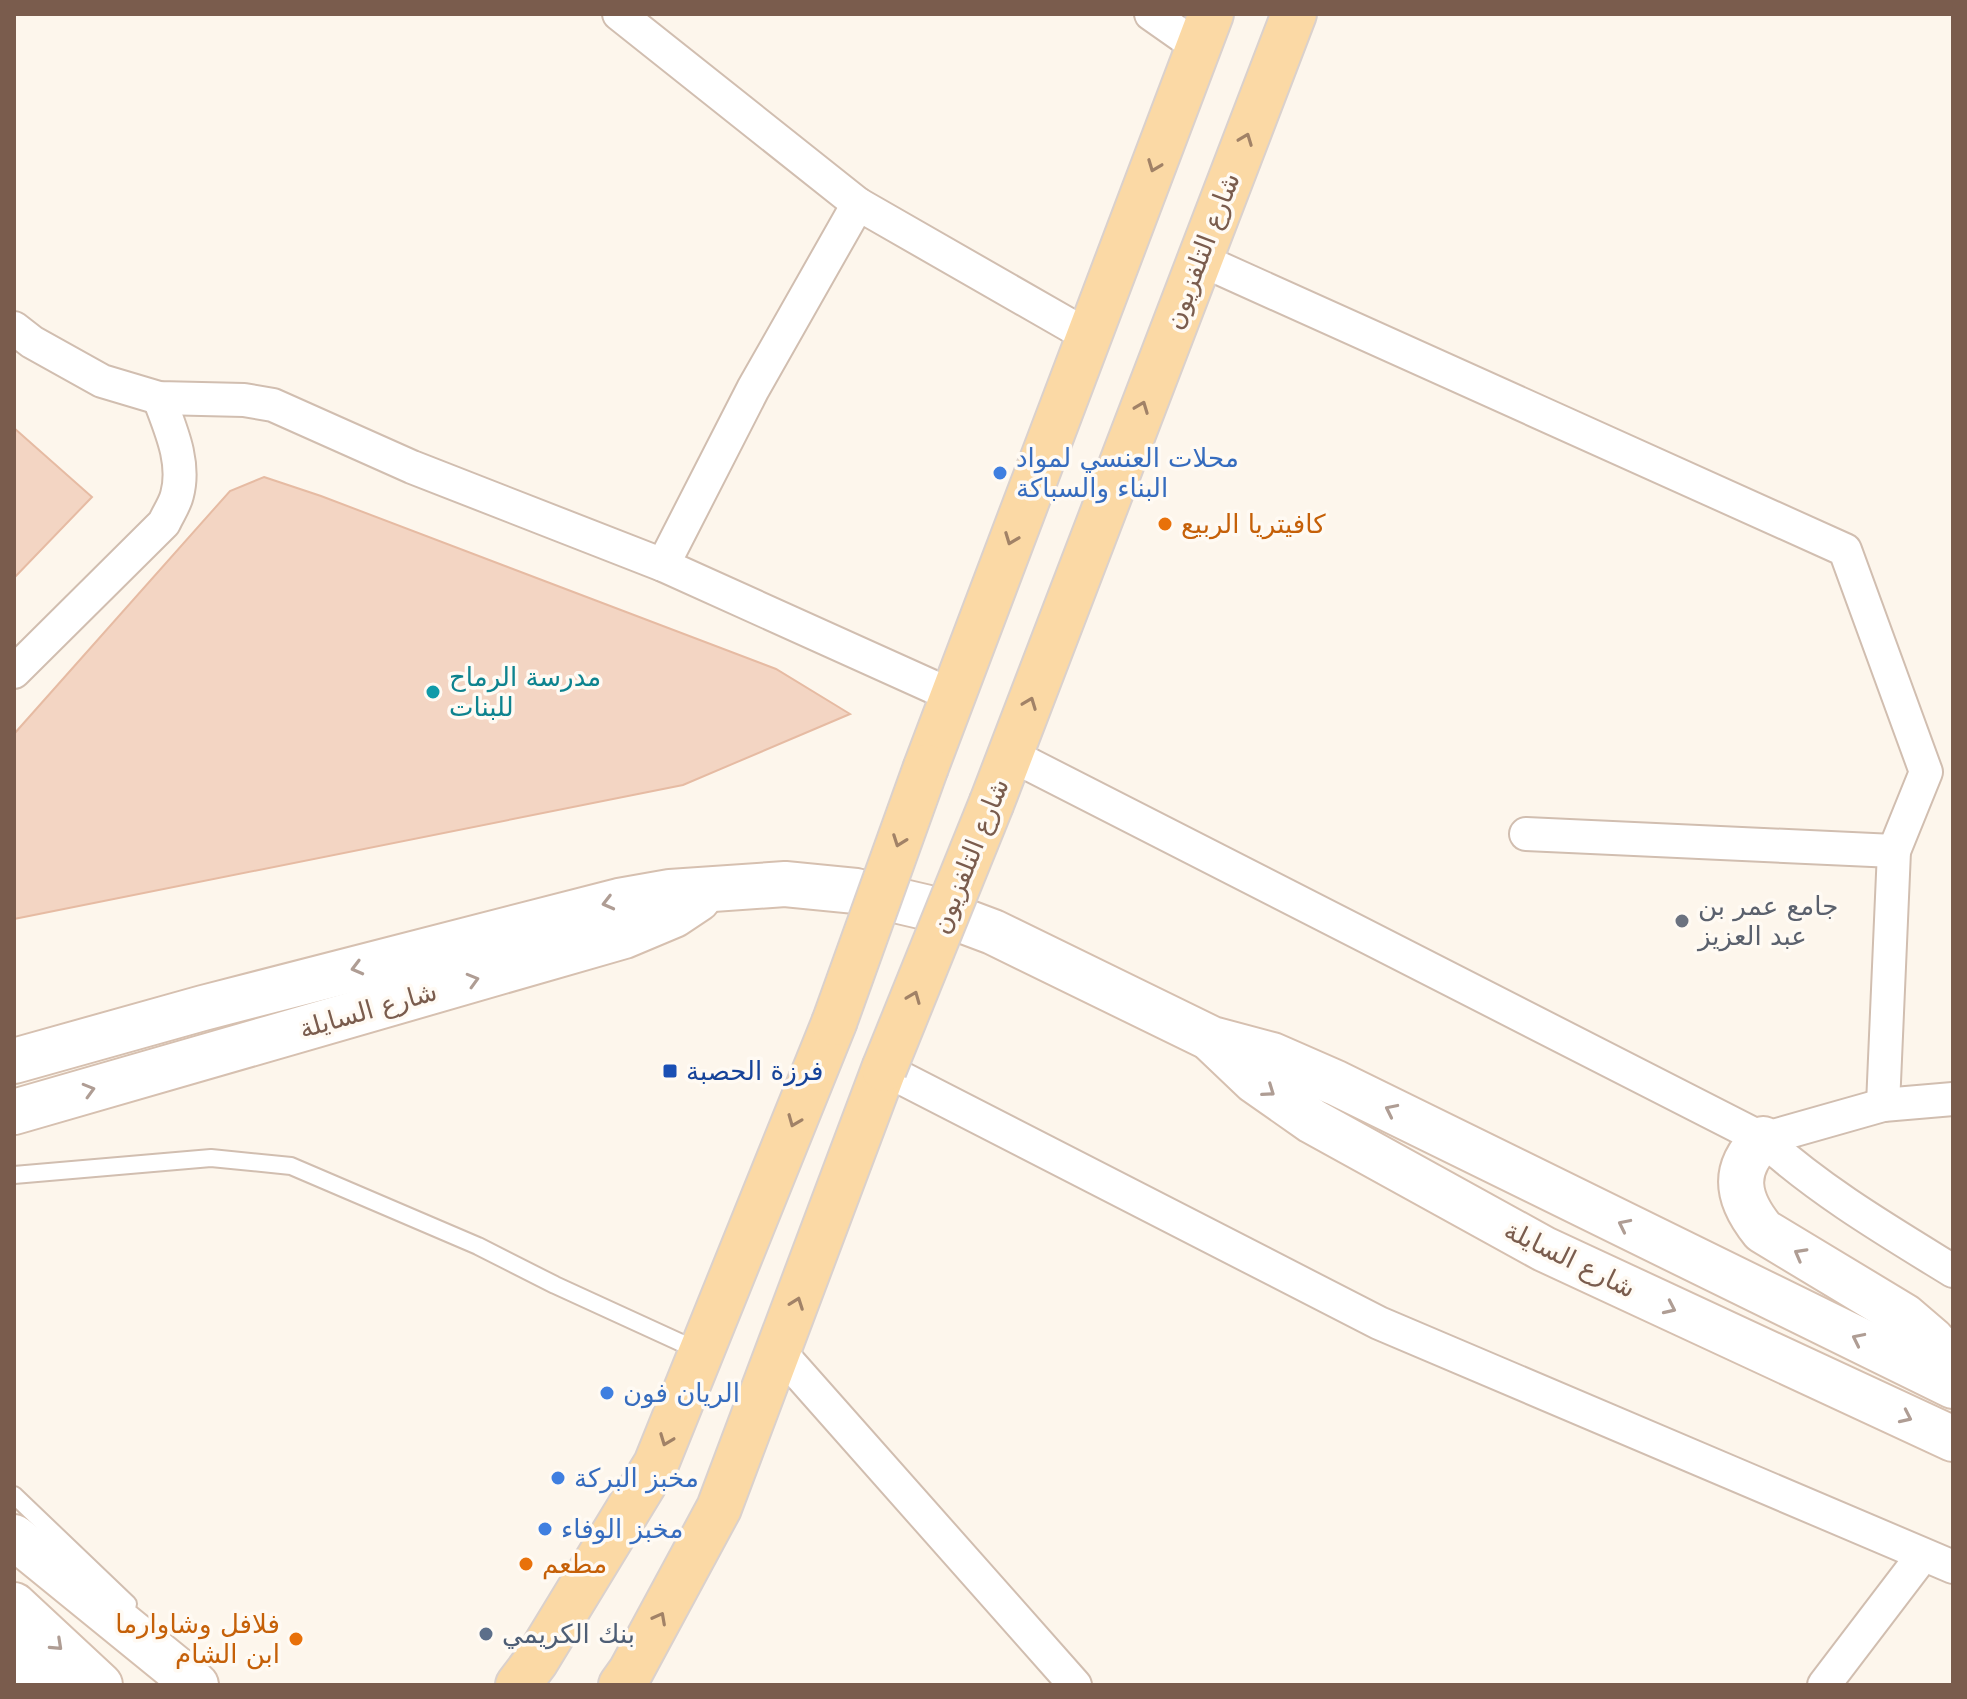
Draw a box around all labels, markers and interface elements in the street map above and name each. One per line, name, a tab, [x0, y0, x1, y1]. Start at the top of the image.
one-way arrow	[1236, 133, 1253, 147]
one-way arrow	[1147, 158, 1164, 172]
street label: شارع التلفزيون	[1158, 169, 1246, 334]
one-way arrow	[1132, 401, 1149, 415]
place label: محلات العنسي لمواد البناء والسباكة	[1016, 443, 1239, 504]
marker: محلات العنسي لمواد البناء والسباكة	[991, 464, 1009, 482]
place label: كافيتريا الربيع	[1181, 509, 1326, 540]
marker: كافيتريا الربيع	[1156, 515, 1174, 533]
one-way arrow	[1004, 531, 1021, 545]
place label: مدرسة الرماح للبنات	[449, 662, 601, 722]
marker: مدرسة الرماح للبنات	[424, 683, 442, 701]
one-way arrow	[1020, 697, 1037, 711]
street label: شارع التلفزيون	[925, 774, 1016, 938]
one-way arrow	[893, 833, 909, 847]
place label: جامع عمر بن عبد العزيز	[1696, 891, 1838, 952]
one-way arrow	[602, 894, 616, 911]
marker: جامع عمر بن عبد العزيز	[1673, 912, 1691, 930]
one-way arrow	[350, 959, 364, 976]
one-way arrow	[466, 973, 480, 989]
street label: شارع السايلة	[296, 976, 440, 1044]
one-way arrow	[904, 991, 920, 1005]
place label: فرزة الحصبة	[686, 1056, 823, 1087]
marker: فرزة الحصبة	[661, 1062, 679, 1080]
one-way arrow	[1261, 1081, 1275, 1096]
one-way arrow	[82, 1083, 96, 1100]
one-way arrow	[1384, 1105, 1399, 1120]
one-way arrow	[788, 1113, 804, 1127]
street label: شارع السايلة	[1500, 1214, 1640, 1304]
one-way arrow	[1618, 1219, 1633, 1235]
one-way arrow	[1794, 1248, 1809, 1264]
one-way arrow	[787, 1297, 804, 1311]
one-way arrow	[1662, 1298, 1676, 1314]
one-way arrow	[1851, 1333, 1866, 1349]
place label: الريان فون	[623, 1378, 740, 1409]
marker: الريان فون	[598, 1384, 616, 1402]
one-way arrow	[1898, 1407, 1912, 1423]
one-way arrow	[659, 1432, 676, 1446]
place label: مخبز البركة	[574, 1463, 699, 1494]
marker: مخبز البركة	[549, 1469, 567, 1487]
place label: مخبز الوفاء	[561, 1514, 683, 1545]
marker: مخبز الوفاء	[536, 1520, 554, 1538]
place label: مطعم	[542, 1549, 607, 1580]
marker: مطعم	[517, 1555, 535, 1573]
place label: فلافل وشاوارما ابن الشام	[115, 1609, 280, 1670]
one-way arrow	[650, 1611, 665, 1626]
place label: بنك الكريمي	[502, 1619, 635, 1650]
marker: بنك الكريمي	[477, 1625, 495, 1643]
marker: فلافل وشاوارما ابن الشام	[287, 1630, 305, 1648]
one-way arrow	[48, 1635, 62, 1650]

